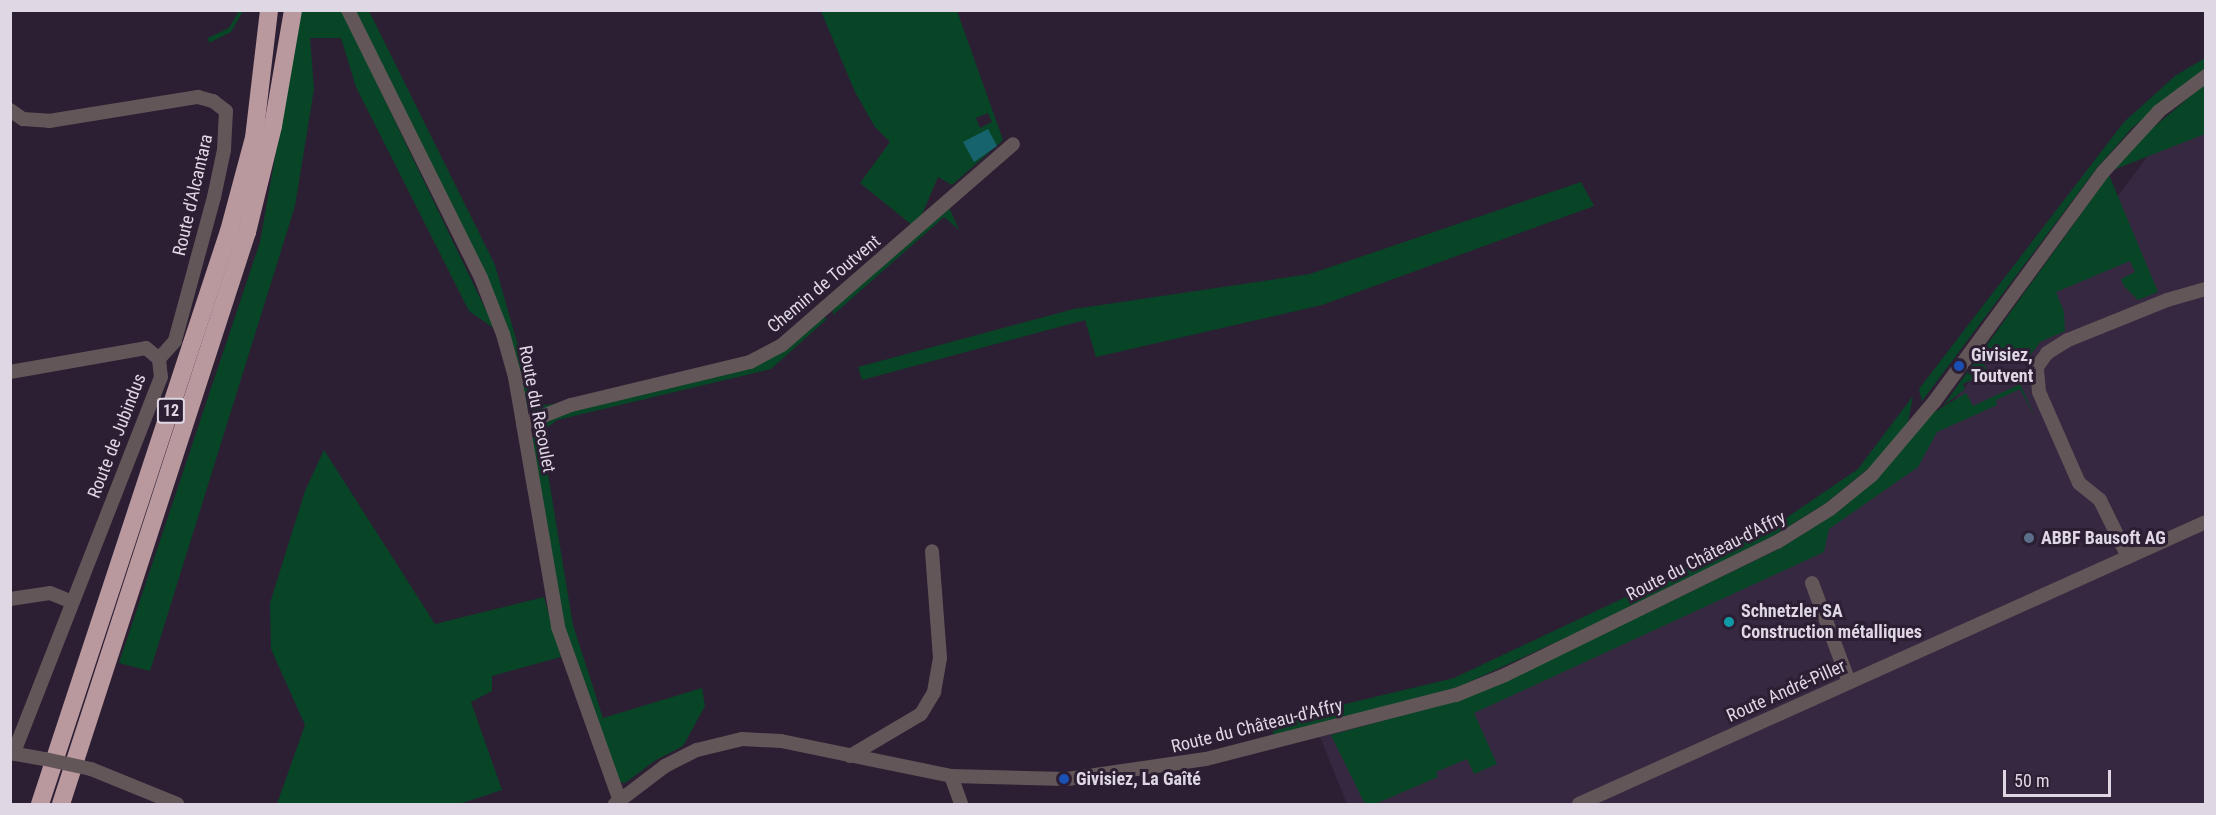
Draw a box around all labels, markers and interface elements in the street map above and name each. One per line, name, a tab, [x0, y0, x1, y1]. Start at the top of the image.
street label: Route d'Alcantara	[169, 132, 217, 258]
street label: Chemin de Toutvent	[763, 230, 885, 338]
street label: Route du Recoulet	[514, 344, 560, 474]
place label: Givisiez, Toutvent	[1971, 345, 2033, 388]
marker: Givisiez, Toutvent	[1952, 359, 1966, 373]
street label: Route de Jubindus	[83, 371, 151, 501]
road number: 12	[156, 398, 186, 424]
street label: Route du Château-d'Affry	[1623, 506, 1789, 606]
place label: ABBF Bausoft AG	[2041, 527, 2166, 549]
marker: ABBF Bausoft AG	[2022, 531, 2036, 545]
place label: Schnetzler SA Construction métalliques	[1741, 601, 1922, 644]
marker: Schnetzler SA Construction métalliques	[1722, 615, 1736, 629]
street label: Route André-Piller	[1723, 655, 1849, 727]
street label: Route du Château-d'Affry	[1169, 694, 1345, 758]
scale bar	[2006, 758, 2114, 796]
place label: Givisiez, La Gaîté	[1076, 768, 1201, 790]
text: 50 m	[2014, 770, 2049, 791]
marker: Givisiez, La Gaîté	[1057, 772, 1071, 786]

